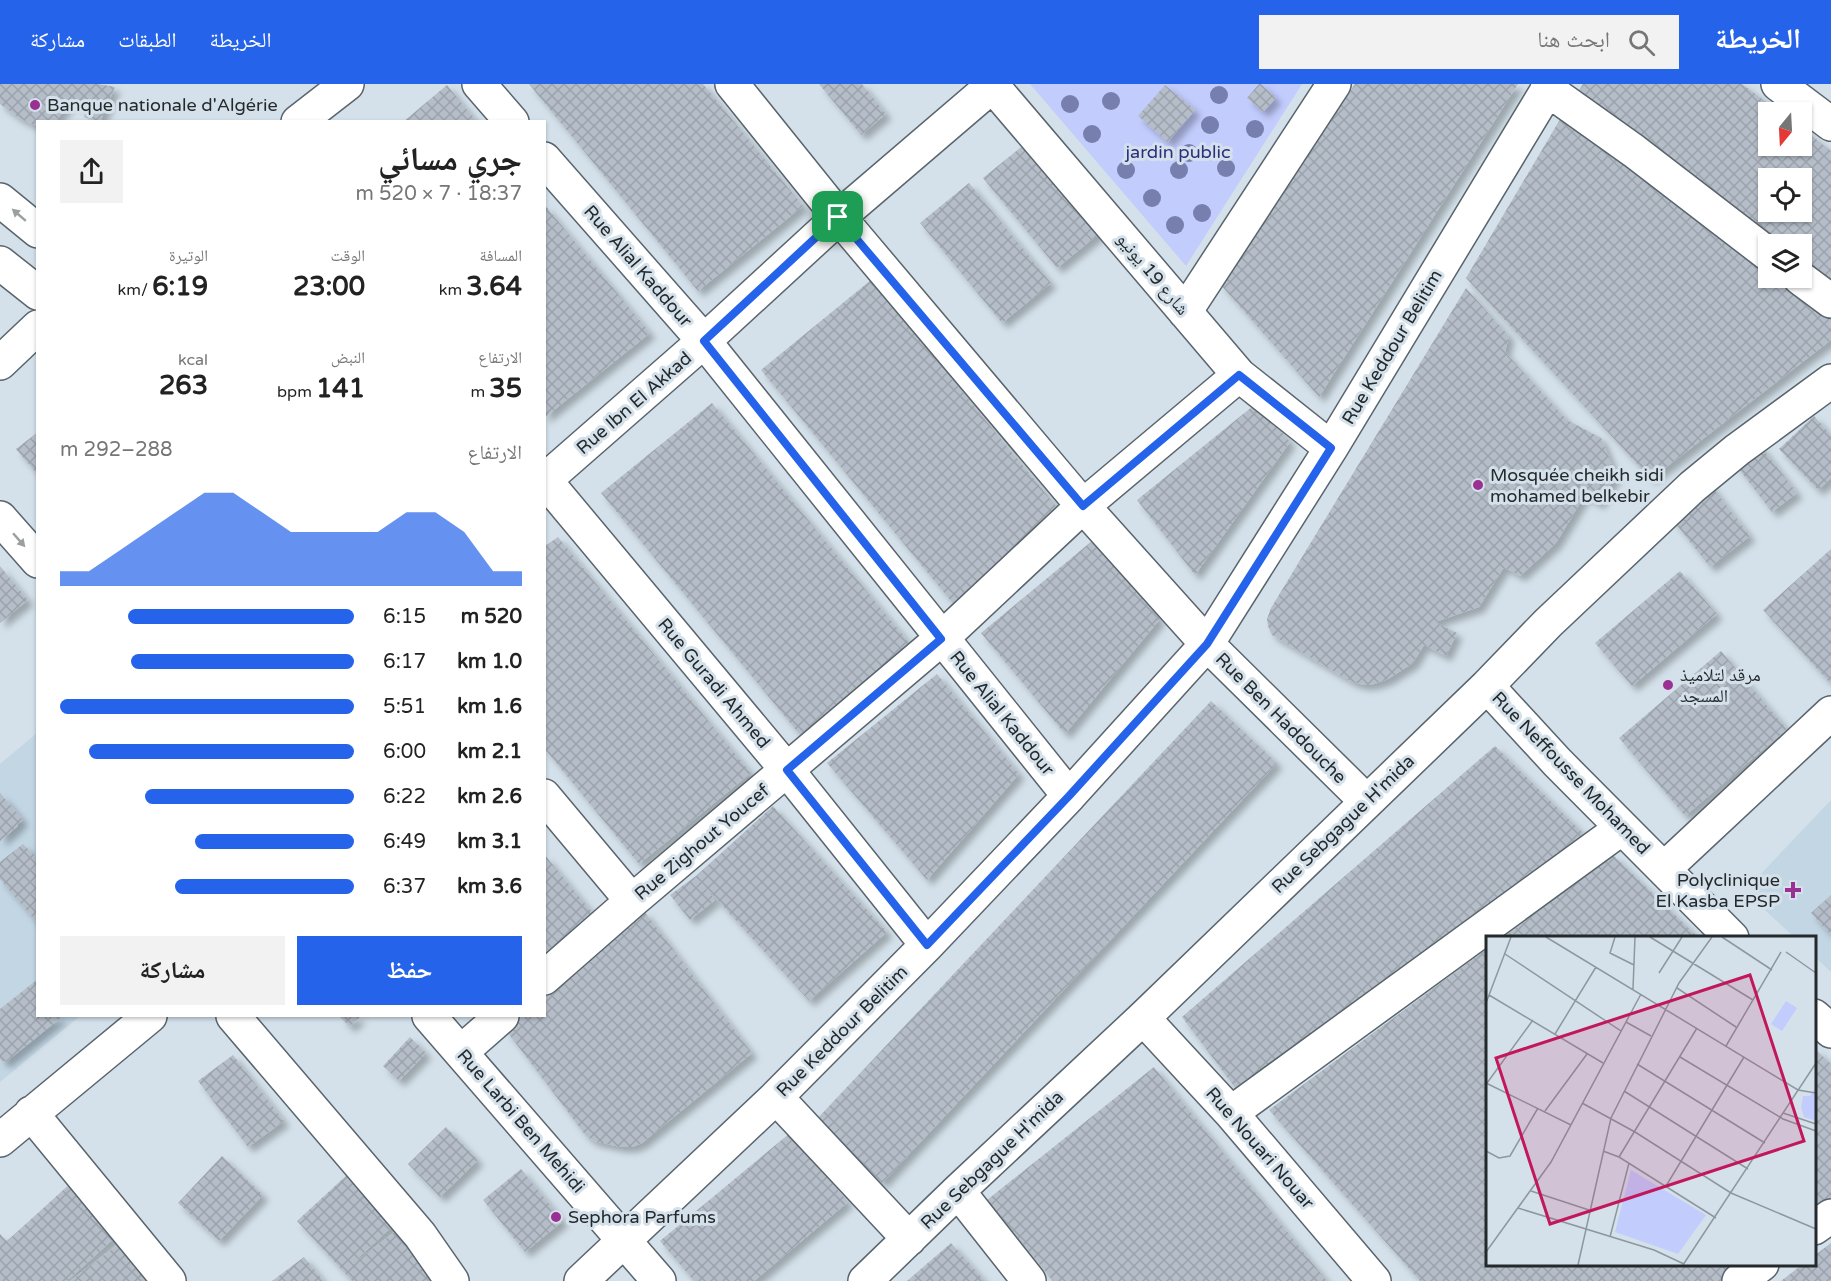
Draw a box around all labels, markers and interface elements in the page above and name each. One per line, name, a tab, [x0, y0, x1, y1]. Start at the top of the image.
search box	[1259, 15, 1679, 69]
text: الخريطة	[1715, 22, 1801, 56]
icon: search	[1625, 26, 1658, 59]
text: ابحث هنا	[1537, 27, 1610, 53]
text: مشاركة	[30, 28, 85, 53]
text: الطبقات	[118, 28, 177, 53]
text: الخريطة	[210, 28, 271, 53]
place label: Banque nationale d'Algérie	[47, 94, 278, 116]
marker: Banque nationale d'Algérie	[28, 98, 42, 112]
north arrow	[1758, 102, 1812, 156]
map controls	[1758, 102, 1812, 288]
button: share	[60, 140, 123, 203]
text: جري مسائي	[378, 140, 522, 179]
park label: jardin public	[1124, 141, 1231, 163]
button: locate	[1758, 168, 1812, 222]
text: 18:37 · 7 × 520 m	[355, 182, 522, 206]
pin	[812, 191, 863, 242]
icon: arrive	[821, 200, 854, 233]
street label: Rue Alial Kaddour	[579, 201, 697, 331]
one-way arrow	[12, 209, 27, 222]
street label: شارع 19 يونيو	[1112, 228, 1194, 320]
button: layers	[1758, 234, 1812, 288]
text: الوتيرة	[169, 246, 208, 266]
text: الوقت	[331, 246, 365, 266]
text: المسافة	[480, 246, 522, 266]
street label: Rue Keddour Belitim	[1337, 266, 1447, 428]
text: 6:19	[152, 271, 208, 302]
text: 23:00	[293, 271, 365, 302]
text: 3.64	[466, 271, 522, 302]
text: /km	[118, 280, 152, 300]
text: km	[439, 280, 466, 300]
street label: Rue Ibn El Akkad	[572, 347, 696, 459]
text: النبض	[331, 348, 365, 368]
text: الارتفاع	[478, 348, 522, 368]
text: kcal	[178, 350, 208, 370]
text: 263	[159, 370, 208, 401]
text: 141	[316, 373, 365, 404]
text: 35	[489, 373, 522, 404]
text: bpm	[277, 382, 316, 402]
text: m	[470, 382, 489, 402]
text: 288–292 m	[60, 438, 173, 462]
text: الارتفاع	[467, 441, 522, 465]
place label: Mosquée cheikh sidi mohamed belkebir	[1490, 464, 1664, 507]
marker: Mosquée cheikh sidi mohamed belkebir	[1471, 478, 1485, 492]
one-way arrow	[12, 532, 25, 547]
text: 6:15	[383, 605, 426, 629]
text: 520 m	[461, 605, 522, 629]
street label: Rue Guradi Ahmed	[653, 613, 775, 753]
street label: Rue Alial Kaddour	[945, 646, 1059, 780]
street label: Rue Ben Haddouche	[1211, 648, 1351, 788]
text: 6:17	[383, 650, 426, 674]
text: 1.0 km	[457, 650, 522, 674]
place label: مرقد لتلاميذ المسجد	[1680, 664, 1761, 707]
marker: مرقد لتلاميذ المسجد	[1661, 678, 1675, 692]
street label: Rue Neffousse Mohamed	[1487, 687, 1655, 859]
text: 5:51	[383, 695, 426, 719]
text: 1.6 km	[457, 695, 522, 719]
text: 6:00	[383, 740, 426, 764]
text: 2.1 km	[457, 740, 522, 764]
street label: Rue Sebgague H'mida	[1267, 750, 1419, 898]
street label: Rue Zighout Youcef	[630, 779, 774, 905]
text: 6:22	[383, 785, 426, 809]
text: 2.6 km	[457, 785, 522, 809]
text: 6:49	[383, 830, 426, 854]
text: 3.1 km	[457, 830, 522, 854]
place label: Polyclinique El Kasba EPSP	[1656, 869, 1780, 912]
text: 6:37	[383, 875, 426, 899]
text: 3.6 km	[457, 875, 522, 899]
marker: Polyclinique El Kasba EPSP	[1784, 881, 1802, 899]
button: مشاركة	[60, 936, 285, 1005]
button: حفظ	[297, 936, 522, 1005]
inset map	[1486, 936, 1816, 1266]
street label: Rue Keddour Belitim	[772, 961, 912, 1101]
street label: Rue Larbi Ben Mehidi	[453, 1045, 589, 1197]
street label: Rue Nouari Nouar	[1201, 1083, 1319, 1213]
street label: Rue Sebgague H'mida	[916, 1086, 1068, 1234]
place label: Sephora Parfums	[568, 1206, 716, 1228]
marker: Sephora Parfums	[549, 1210, 563, 1224]

